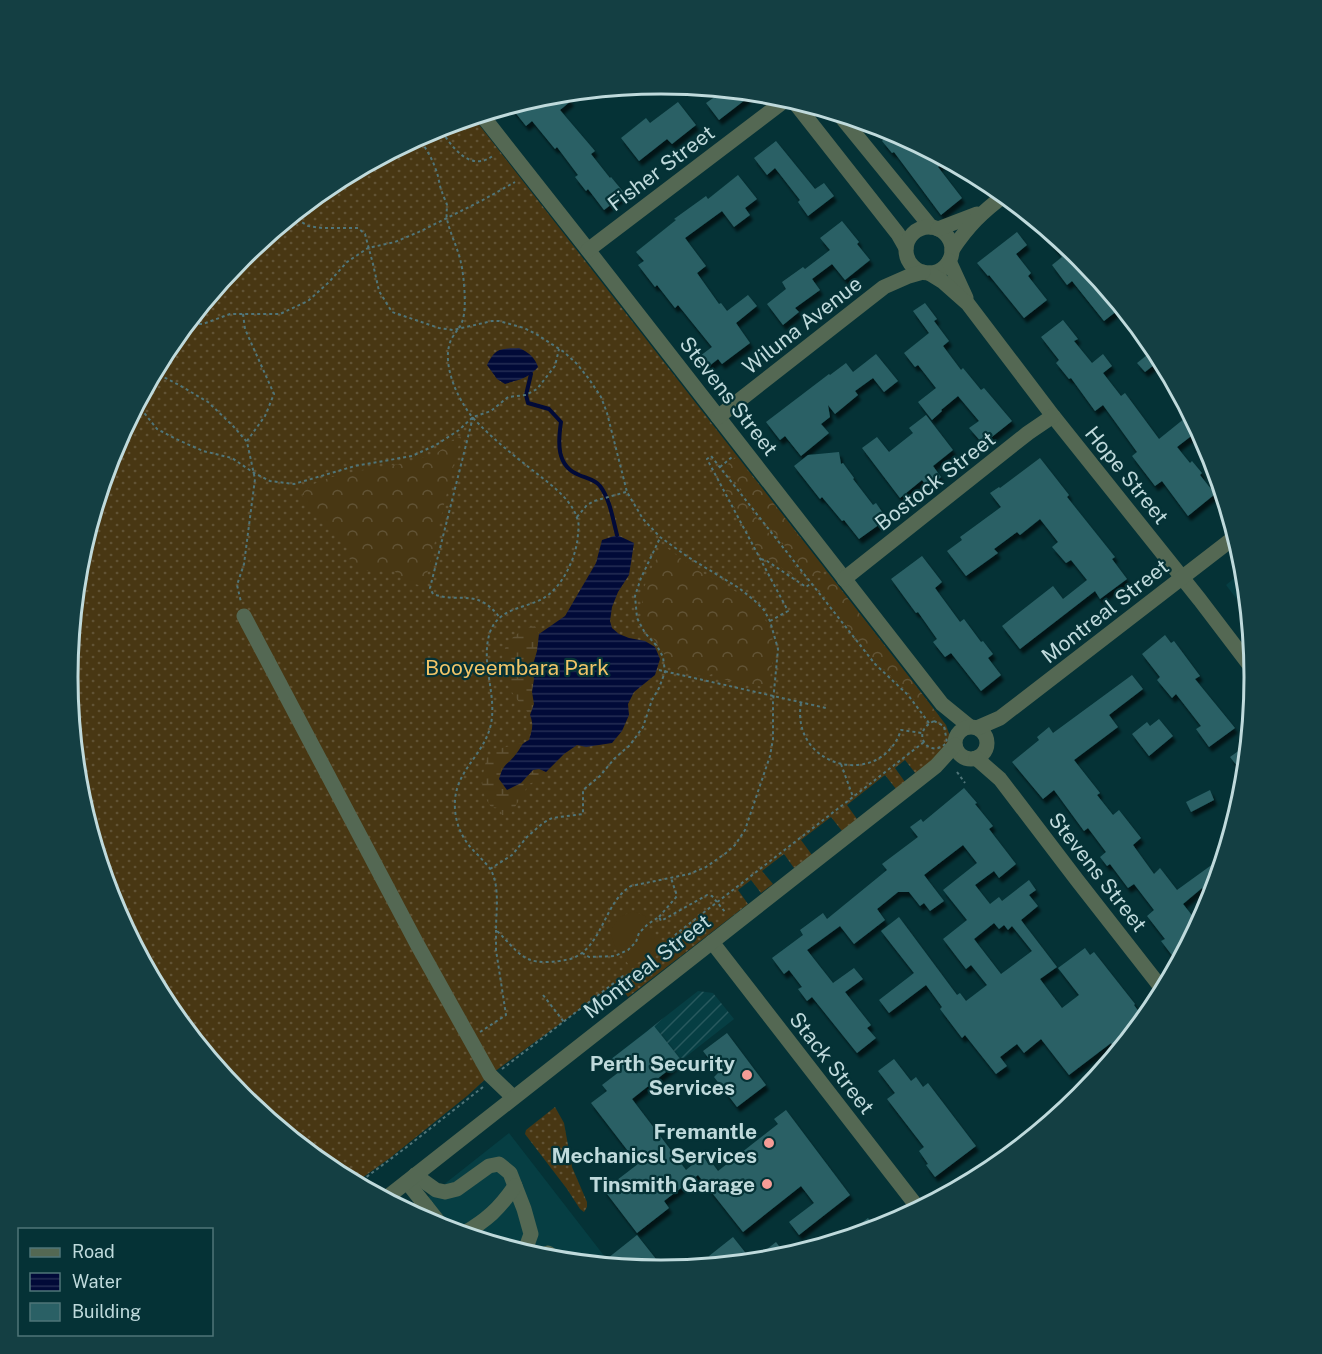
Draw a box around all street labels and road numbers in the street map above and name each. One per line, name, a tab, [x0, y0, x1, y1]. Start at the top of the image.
street label: Fisher Street	[603, 120, 719, 216]
street label: Wiluna Avenue	[737, 271, 867, 379]
street label: Stevens Street	[675, 331, 783, 461]
street label: Hope Street	[1080, 421, 1174, 529]
street label: Bostock Street	[870, 426, 1000, 536]
street label: Montreal Street	[1036, 554, 1174, 668]
street label: Stevens Street	[1044, 807, 1152, 937]
street label: Montreal Street	[578, 909, 716, 1023]
street label: Stack Street	[784, 1007, 880, 1119]

